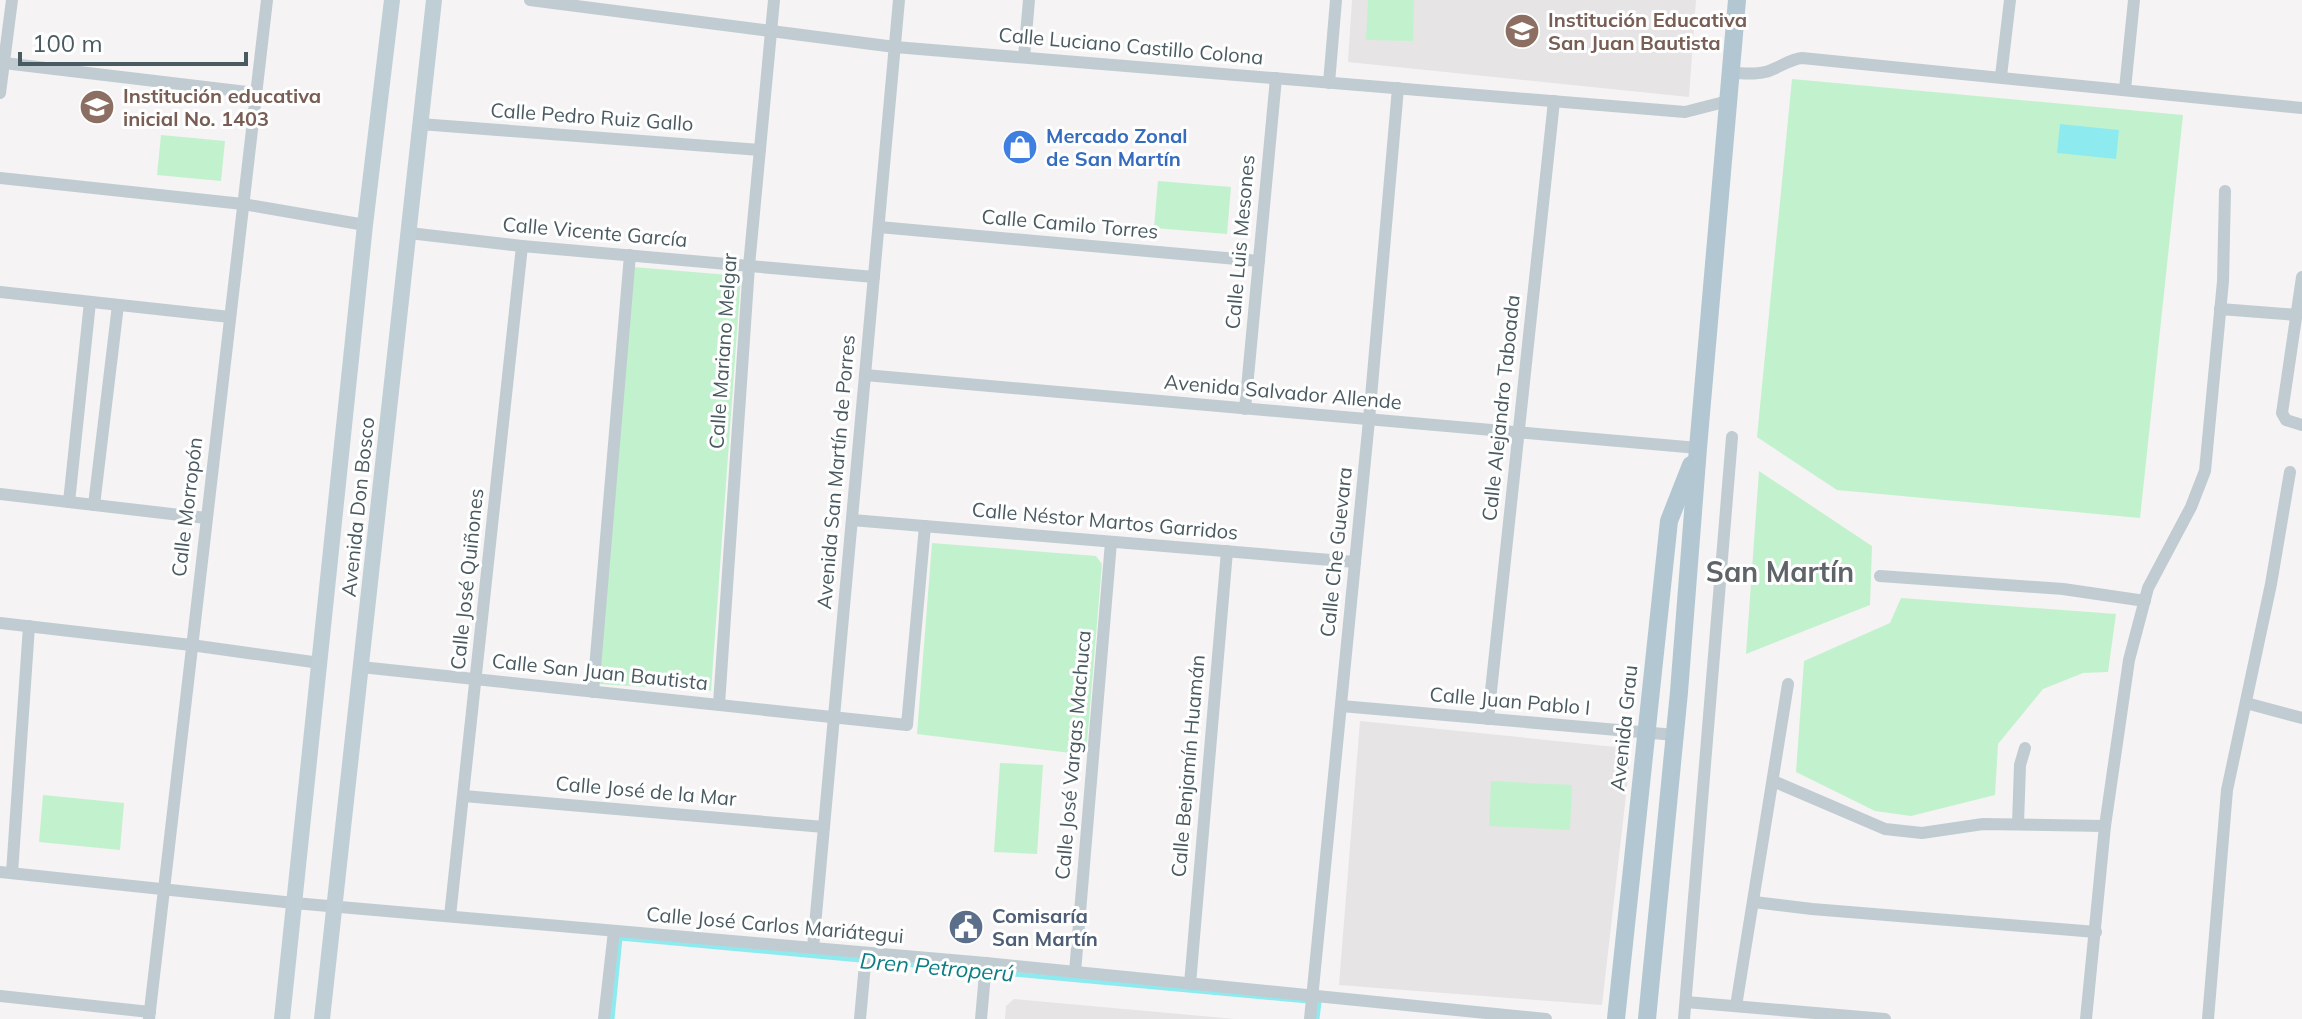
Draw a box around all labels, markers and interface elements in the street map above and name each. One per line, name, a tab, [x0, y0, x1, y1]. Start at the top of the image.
place label: Institución Educativa San Juan Bautista	[1548, 7, 1747, 55]
school or university icon: Institución Educativa San Juan Bautista	[1503, 12, 1541, 50]
scale bar	[20, 16, 246, 66]
street label: Calle Luciano Castillo Colona	[998, 21, 1264, 70]
text: 100 m	[32, 28, 103, 58]
place label: Institución educativa inicial No. 1403	[123, 83, 321, 131]
school or university icon: Institución educativa inicial No. 1403	[78, 88, 116, 126]
street label: Calle Pedro Ruiz Gallo	[490, 97, 694, 136]
place label: Mercado Zonal de San Martín	[1046, 123, 1188, 171]
shop icon: Mercado Zonal de San Martín	[1001, 128, 1039, 166]
street label: Calle Luis Mesones	[1219, 154, 1260, 330]
street label: Calle Camilo Torres	[981, 203, 1159, 244]
street label: Calle Vicente García	[502, 211, 688, 252]
street label: Calle Mariano Melgar	[703, 251, 742, 450]
street label: Calle Alejandro Taboada	[1476, 293, 1525, 522]
street label: Avenida San Martín de Porres	[811, 334, 860, 610]
street label: Avenida Salvador Allende	[1163, 369, 1403, 414]
street label: Avenida Don Bosco	[336, 416, 379, 598]
street label: Calle Morropón	[166, 436, 207, 578]
street label: Calle Che Guevara	[1314, 466, 1357, 638]
street label: Calle José Quiñones	[445, 487, 488, 671]
street label: Calle Néstor Martos Garridos	[971, 496, 1239, 545]
district label: San Martín	[1706, 554, 1854, 589]
street label: Calle José Vargas Machuca	[1049, 629, 1096, 881]
street label: Calle San Juan Bautista	[491, 648, 709, 695]
street label: Calle Benjamín Huamán	[1165, 654, 1210, 878]
street label: Avenida Grau	[1604, 664, 1643, 792]
street label: Calle Juan Pablo I	[1429, 681, 1591, 720]
street label: Calle José de la Mar	[555, 770, 738, 811]
street label: Calle José Carlos Mariátegui	[645, 901, 905, 948]
place label: Comisaría San Martín	[992, 903, 1098, 951]
public building icon: Comisaría San Martín	[947, 908, 985, 946]
water label: Dren Petroperú	[859, 946, 1015, 988]

